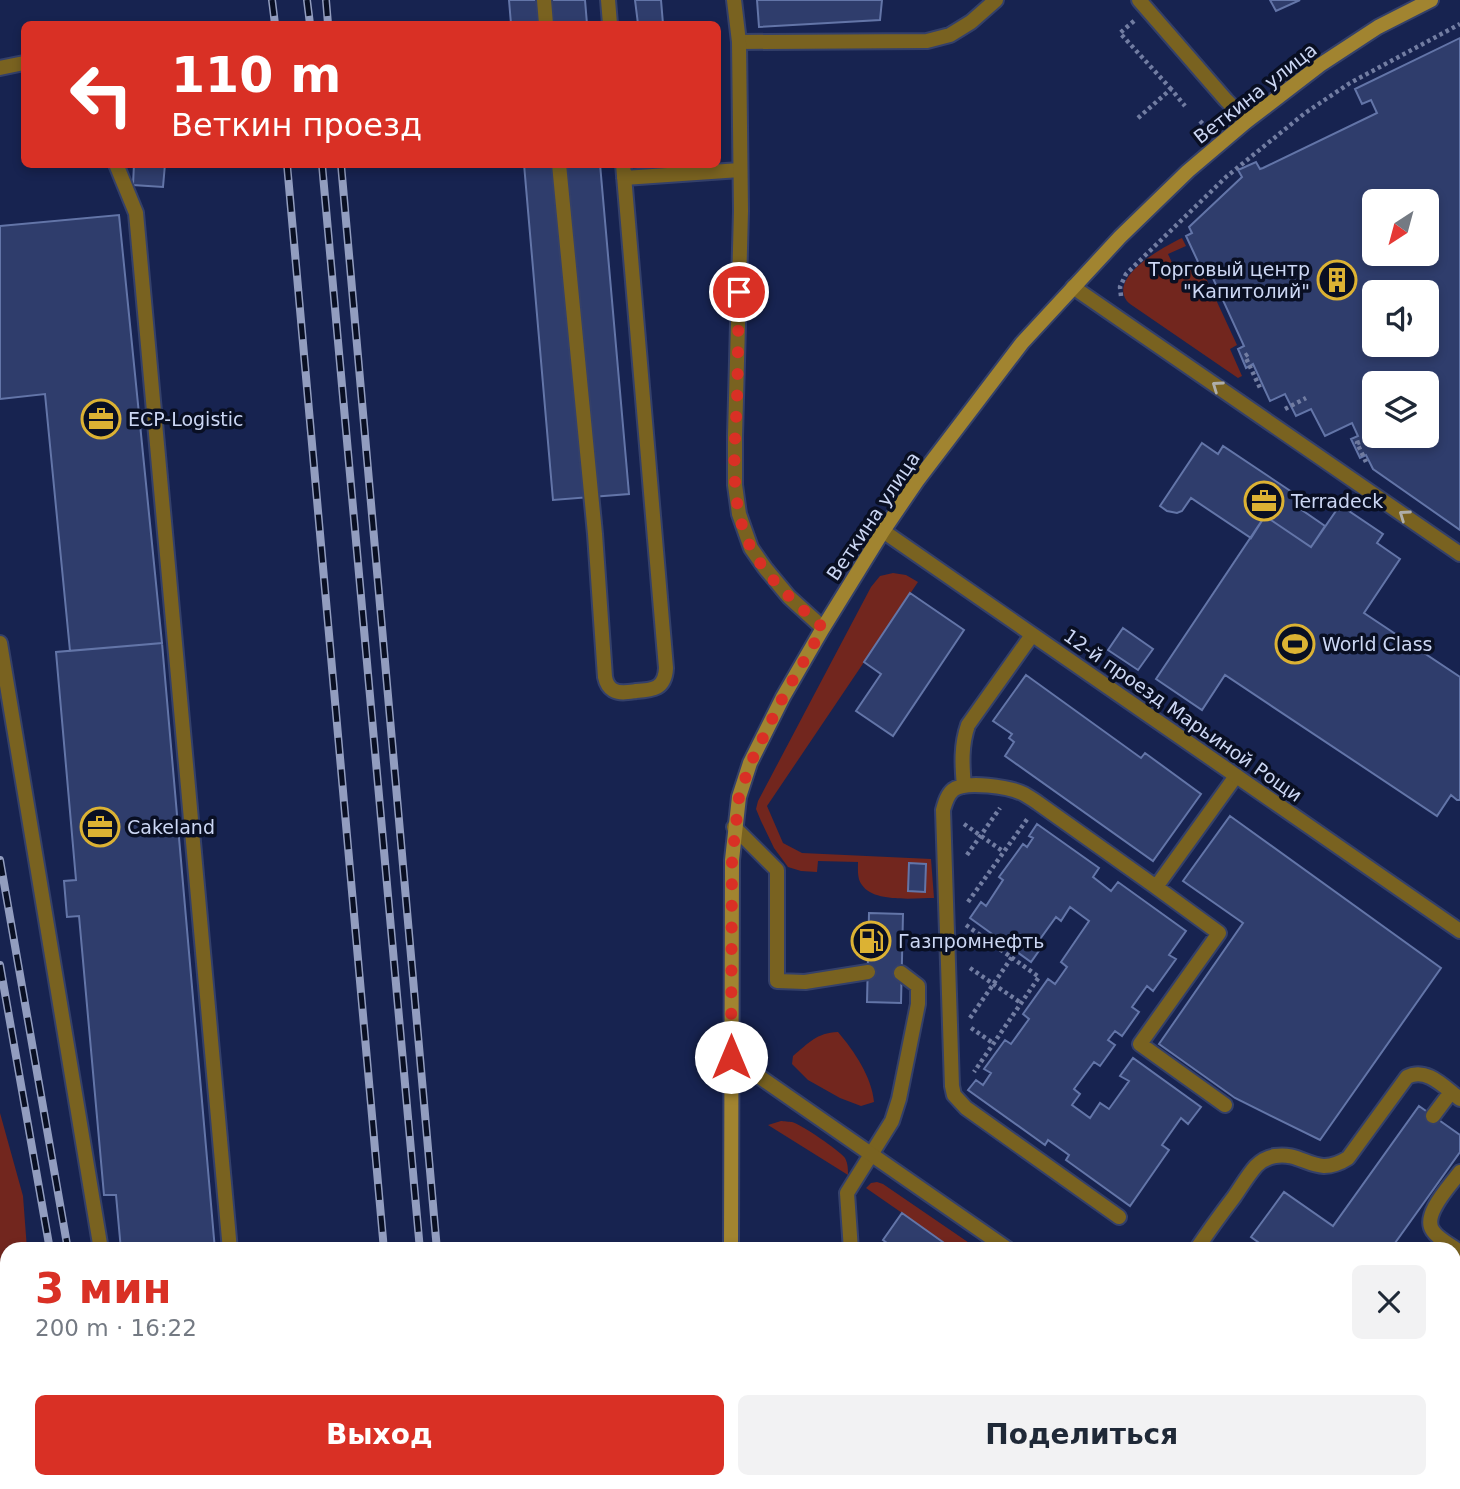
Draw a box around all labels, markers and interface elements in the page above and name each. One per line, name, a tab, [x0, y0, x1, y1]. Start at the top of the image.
street label: Веткина улица	[1189, 38, 1321, 148]
text: 110 m	[171, 47, 341, 104]
icon: left	[56, 49, 147, 140]
text: Веткин проезд	[171, 106, 422, 144]
north arrow	[1362, 189, 1438, 266]
map controls	[1362, 189, 1439, 448]
place label: Торговый центр "Капитолий"	[1147, 258, 1310, 302]
building icon: Торговый центр "Капитолий"	[1316, 259, 1358, 301]
pin	[709, 262, 769, 322]
icon: arrive	[720, 273, 758, 311]
button: sound	[1362, 280, 1439, 357]
button: layers	[1362, 371, 1439, 448]
one-way arrow	[1211, 381, 1224, 394]
office icon: ECP-Logistic	[80, 398, 122, 440]
place label: ECP-Logistic	[128, 408, 243, 430]
street label: Веткина улица	[822, 448, 924, 584]
office icon: Terradeck	[1243, 480, 1285, 522]
place label: Terradeck	[1290, 490, 1383, 512]
one-way arrow	[1399, 511, 1412, 524]
sports icon: World Class	[1274, 623, 1316, 665]
street label: 12-й проезд Марьиной Рощи	[1060, 624, 1306, 806]
place label: World Class	[1322, 633, 1432, 655]
office icon: Cakeland	[79, 806, 121, 848]
place label: Cakeland	[127, 816, 215, 838]
fuel station icon: Газпромнефть	[850, 920, 892, 962]
place label: Газпромнефть	[898, 930, 1044, 952]
position arrow	[694, 1020, 768, 1094]
text: 3 мин	[35, 1264, 172, 1313]
button: close	[1352, 1265, 1426, 1339]
text: 200 m · 16:22	[35, 1315, 197, 1341]
button: Выход	[35, 1395, 724, 1475]
button: Поделиться	[738, 1395, 1426, 1475]

